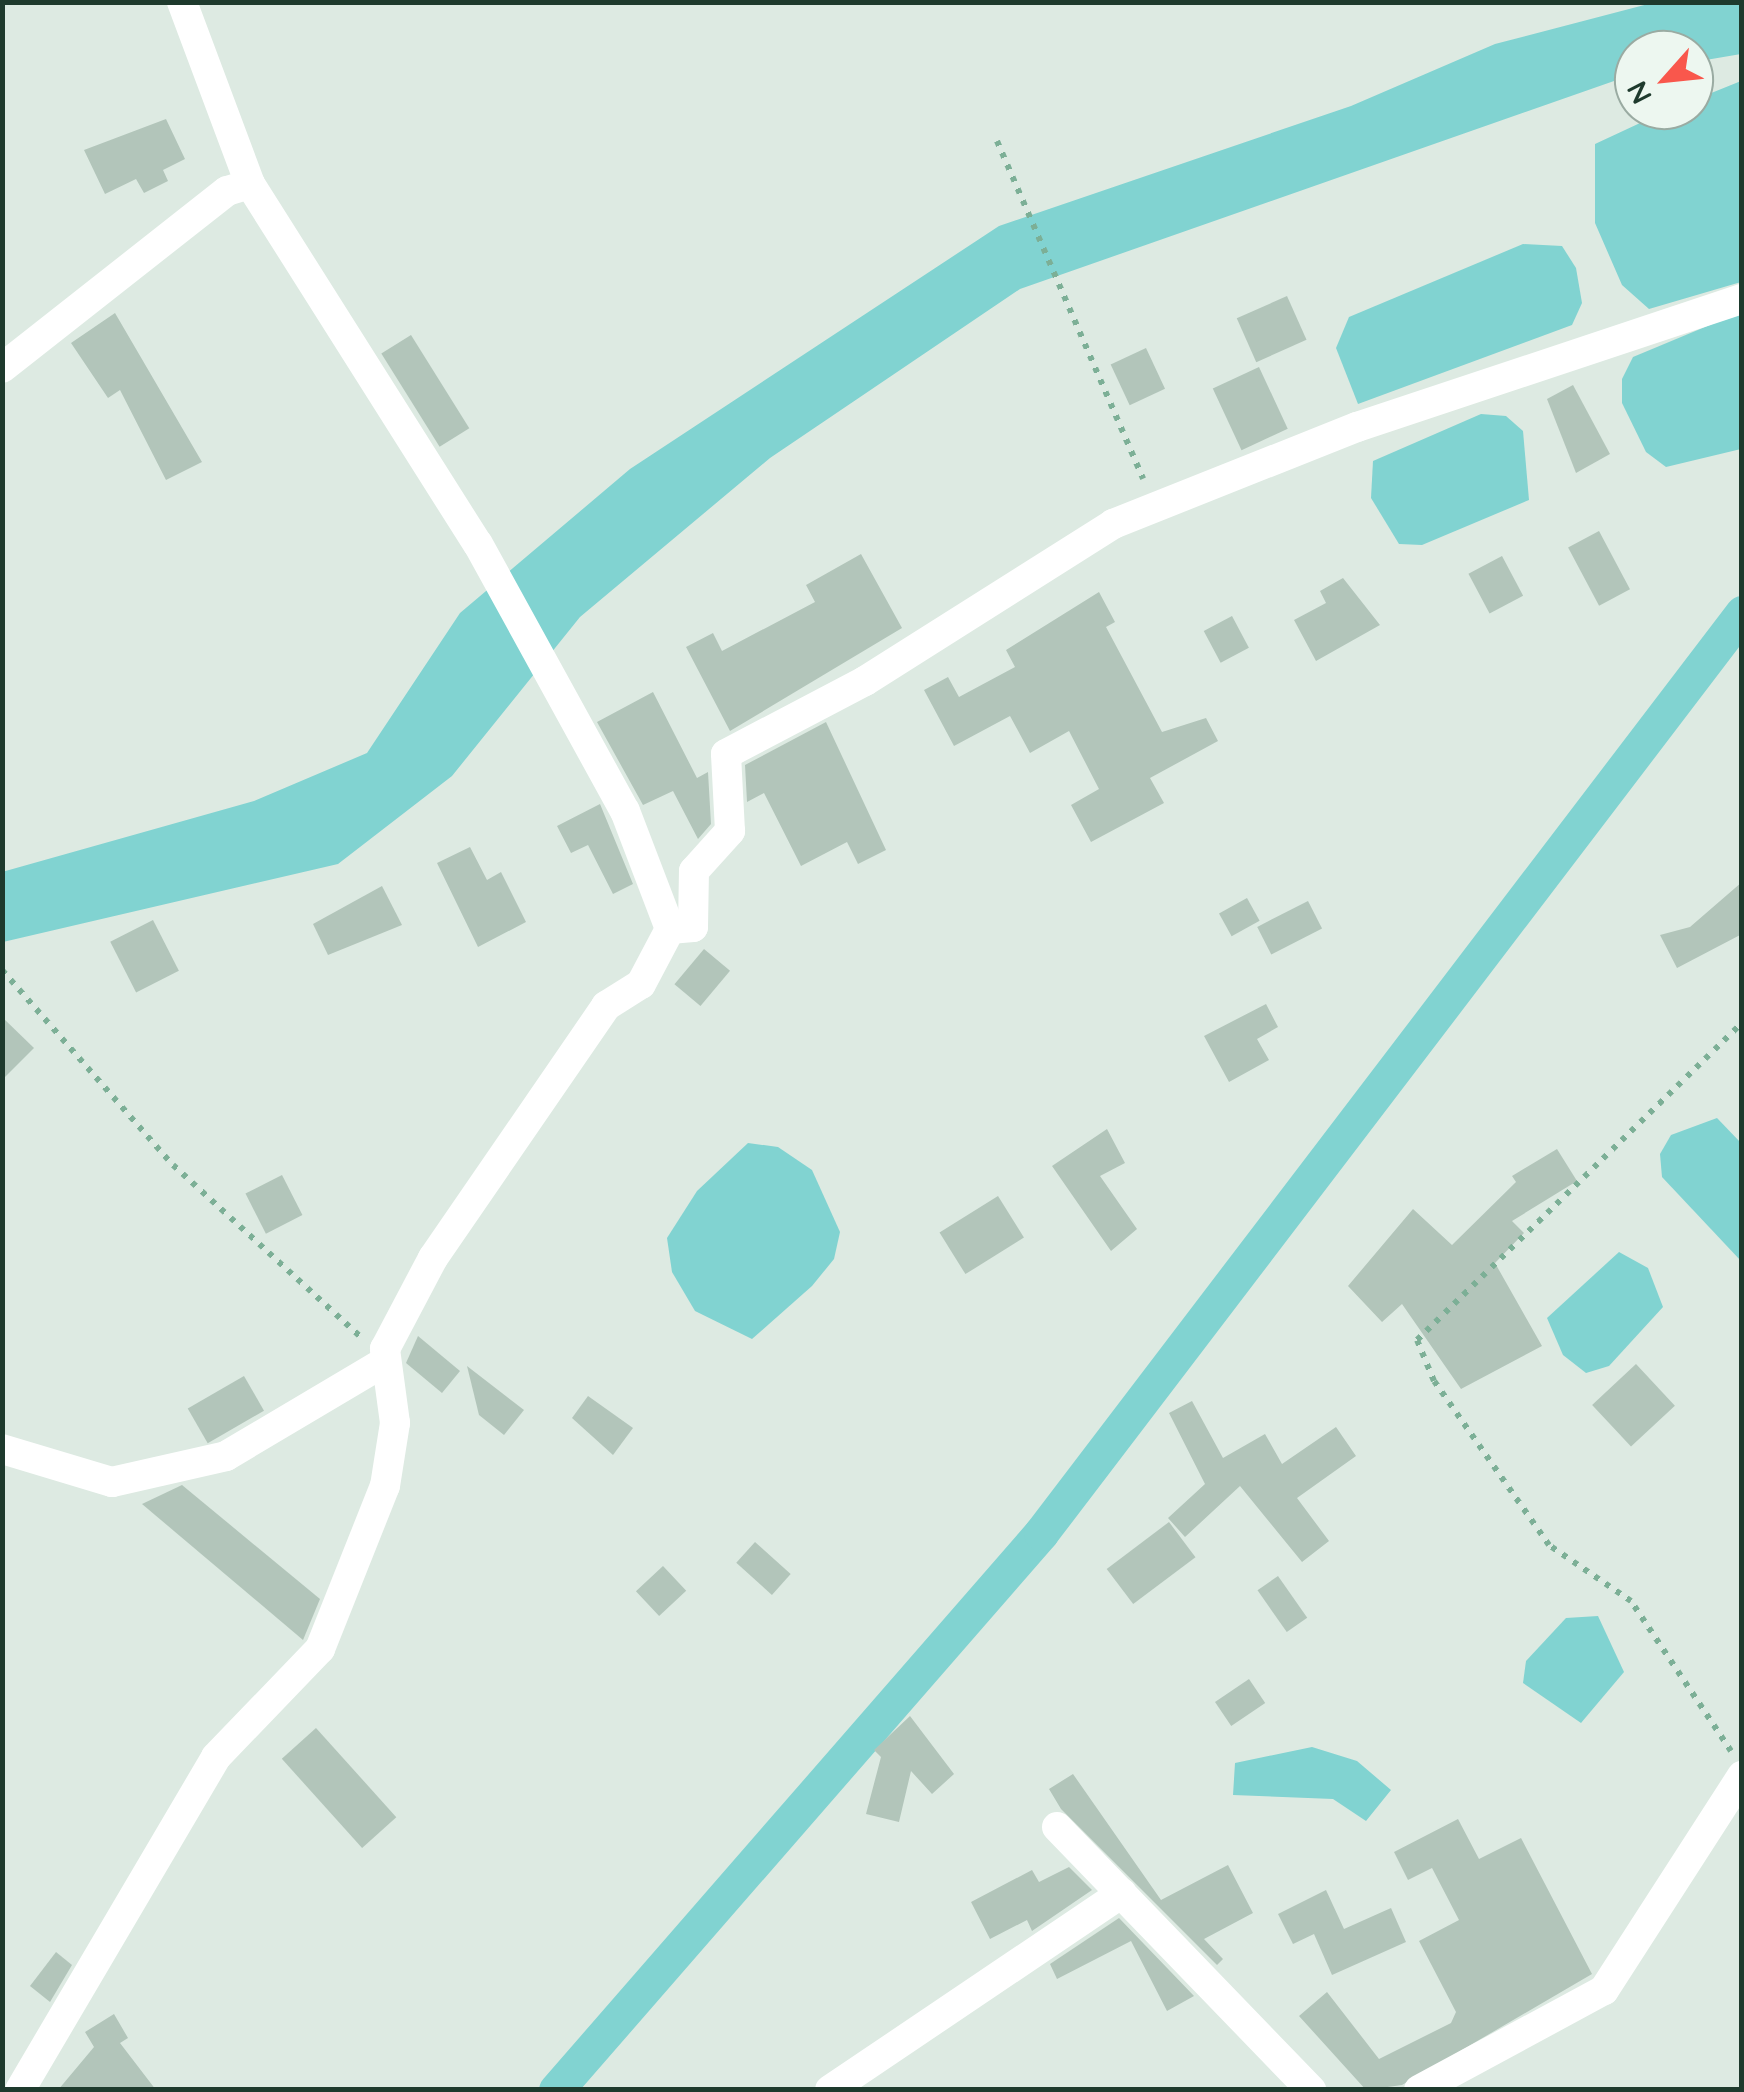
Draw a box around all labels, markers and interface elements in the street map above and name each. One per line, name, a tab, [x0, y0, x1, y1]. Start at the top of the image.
north arrow	[1614, 30, 1714, 130]
text: N	[1618, 76, 1659, 110]

